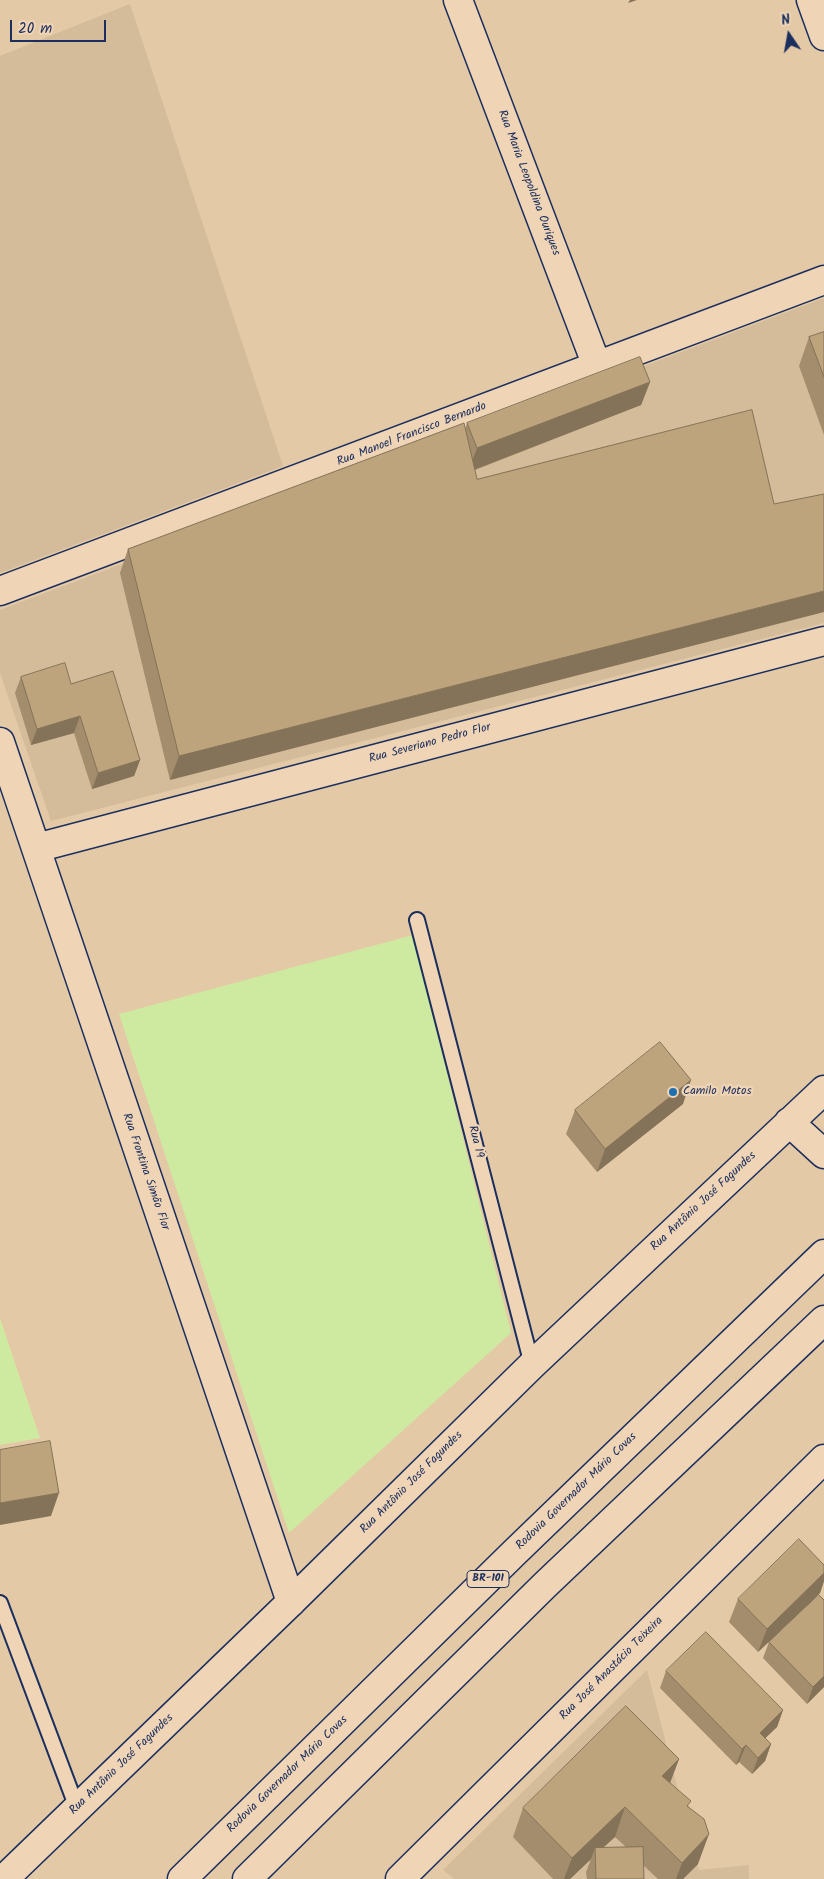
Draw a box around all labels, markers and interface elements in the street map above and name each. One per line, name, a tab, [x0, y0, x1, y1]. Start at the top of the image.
text: N	[779, 9, 792, 32]
scale bar	[12, 10, 109, 42]
north arrow	[764, 10, 814, 60]
text: 20 m	[18, 17, 52, 41]
street label: Rua Maria Leopoldina Ouriques	[494, 108, 562, 258]
street label: Rua Manoel Francisco Bernardo	[335, 400, 489, 470]
street label: Rua Severiano Pedro Flor	[368, 721, 492, 767]
place label: Camilo Motos	[683, 1085, 752, 1099]
marker: Camilo Motos	[667, 1086, 679, 1098]
street label: Rua Frontina Simão Flor	[118, 1112, 172, 1232]
street label: Rua 19	[464, 1124, 486, 1160]
street label: Rua Antônio José Fagundes	[648, 1149, 760, 1255]
street label: Rua Antônio José Fagundes	[358, 1429, 466, 1537]
street label: Rodovia Governador Mário Covas	[514, 1430, 640, 1554]
road number: BR-101	[467, 1570, 509, 1588]
street label: Rua José Anastácio Teixeira	[557, 1614, 667, 1724]
street label: Rua Antônio José Fagundes	[67, 1712, 177, 1818]
street label: Rodovia Governador Mário Covas	[225, 1713, 351, 1837]

